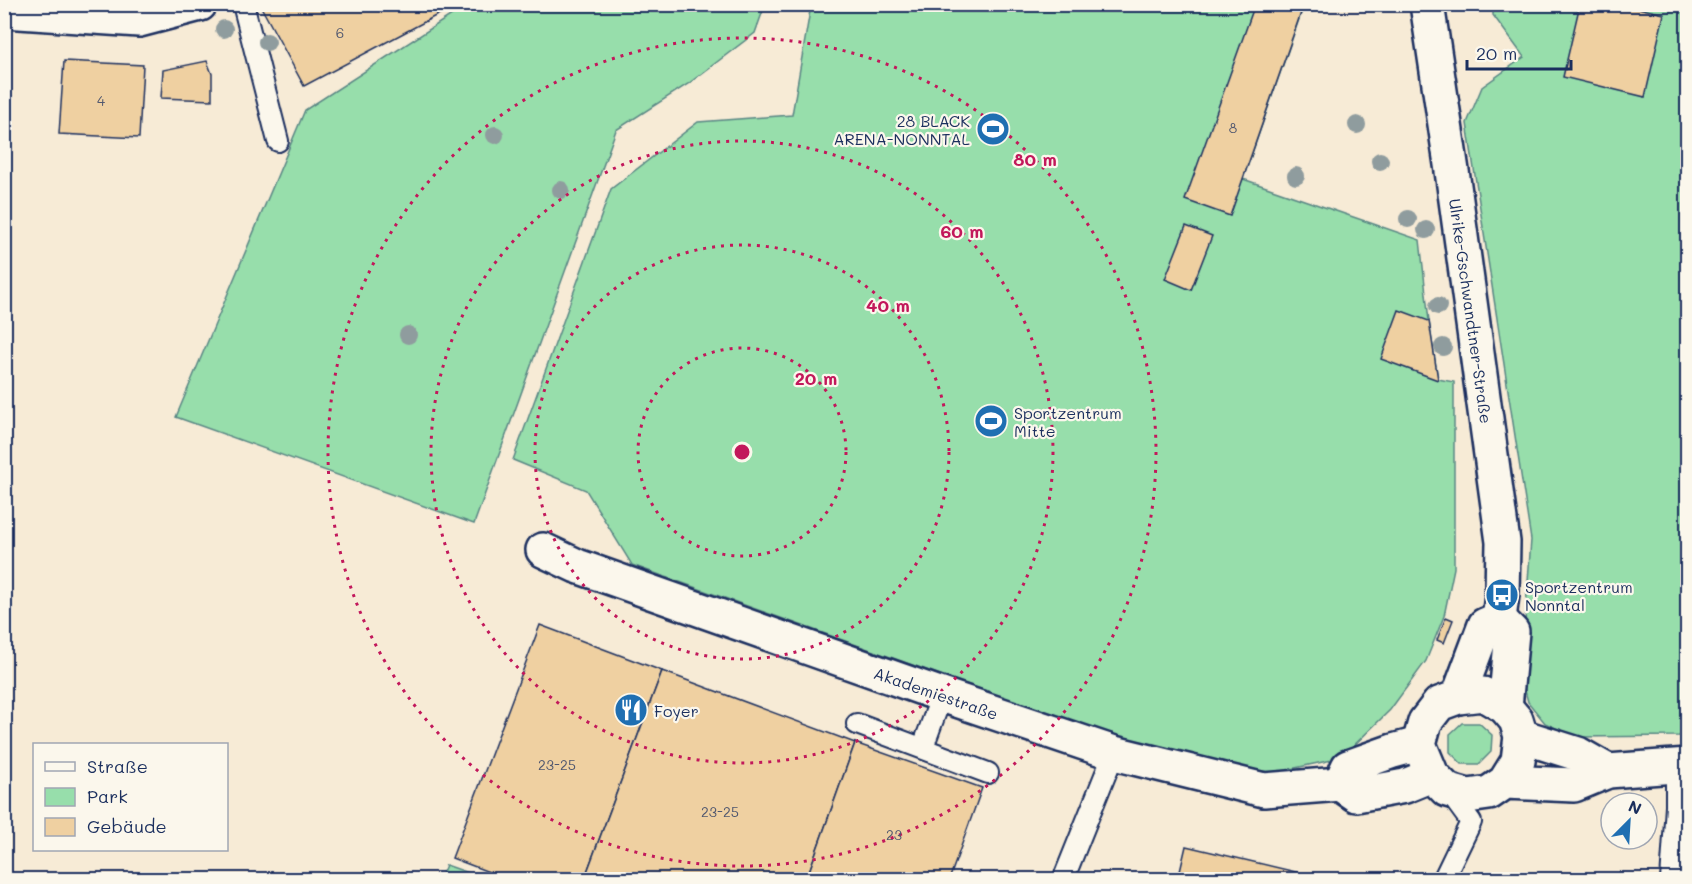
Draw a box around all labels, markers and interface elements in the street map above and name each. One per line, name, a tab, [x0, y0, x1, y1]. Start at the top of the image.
house number: 6	[336, 23, 344, 42]
scale bar	[1467, 33, 1570, 71]
text: 20 m	[1476, 41, 1517, 65]
house number: 4	[97, 91, 106, 110]
place label: 28 BLACK ARENA-NONNTAL	[833, 110, 971, 149]
sports icon: 28 BLACK ARENA-NONNTAL	[975, 111, 1011, 147]
house number: 8	[1229, 118, 1237, 137]
text: 80 m	[1013, 147, 1057, 171]
street label: Ulrike-Gschwandtner-Straße	[1445, 197, 1497, 425]
text: 60 m	[940, 219, 984, 243]
text: 40 m	[866, 293, 910, 317]
text: 20 m	[795, 366, 837, 390]
place label: Sportzentrum Mitte	[1014, 402, 1122, 441]
sports icon: Sportzentrum Mitte	[973, 403, 1009, 439]
centre of rings	[732, 442, 752, 462]
place label: Sportzentrum Nonntal	[1525, 576, 1633, 615]
bus stop icon: Sportzentrum Nonntal	[1484, 577, 1520, 613]
street label: Akademiestraße	[871, 662, 1001, 724]
restaurant icon: Foyer	[613, 692, 649, 728]
place label: Foyer	[654, 700, 699, 721]
legend	[33, 743, 228, 851]
text: Straße	[87, 754, 148, 778]
house number: 23-25	[538, 755, 576, 774]
text: Park	[87, 784, 128, 808]
north arrow	[1599, 791, 1659, 851]
text: N	[1625, 795, 1645, 819]
house number: 23-25	[701, 802, 739, 821]
text: Gebäude	[87, 814, 167, 838]
house number: 23	[886, 825, 902, 844]

